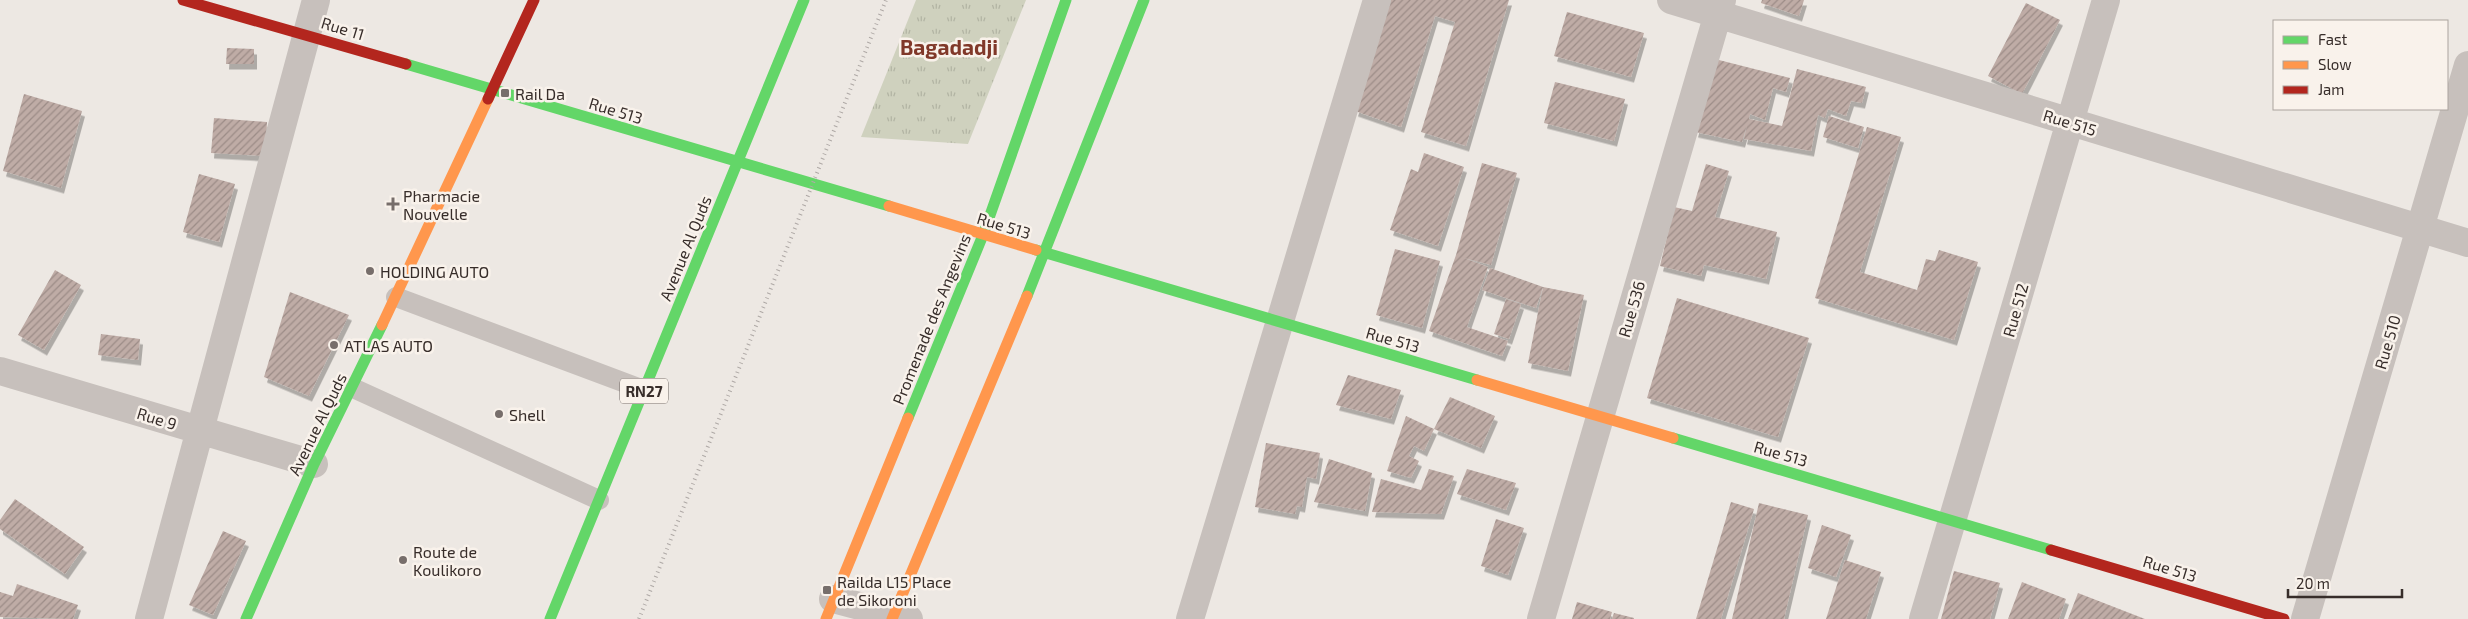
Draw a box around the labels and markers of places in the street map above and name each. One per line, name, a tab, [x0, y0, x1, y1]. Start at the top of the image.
place label: Rail Da	[515, 84, 565, 103]
marker: Rail Da	[499, 87, 511, 99]
place label: Pharmacie Nouvelle	[403, 186, 480, 223]
marker: Pharmacie Nouvelle	[387, 198, 399, 210]
place label: HOLDING AUTO	[380, 262, 489, 281]
marker: HOLDING AUTO	[364, 265, 376, 277]
place label: ATLAS AUTO	[344, 336, 433, 355]
marker: ATLAS AUTO	[328, 339, 340, 351]
place label: Shell	[509, 405, 546, 424]
marker: Shell	[493, 408, 505, 420]
place label: Route de Koulikoro	[413, 542, 481, 579]
marker: Route de Koulikoro	[397, 554, 409, 566]
place label: Railda L15 Place de Sikoroni	[837, 572, 951, 609]
marker: Railda L15 Place de Sikoroni	[821, 584, 833, 596]

